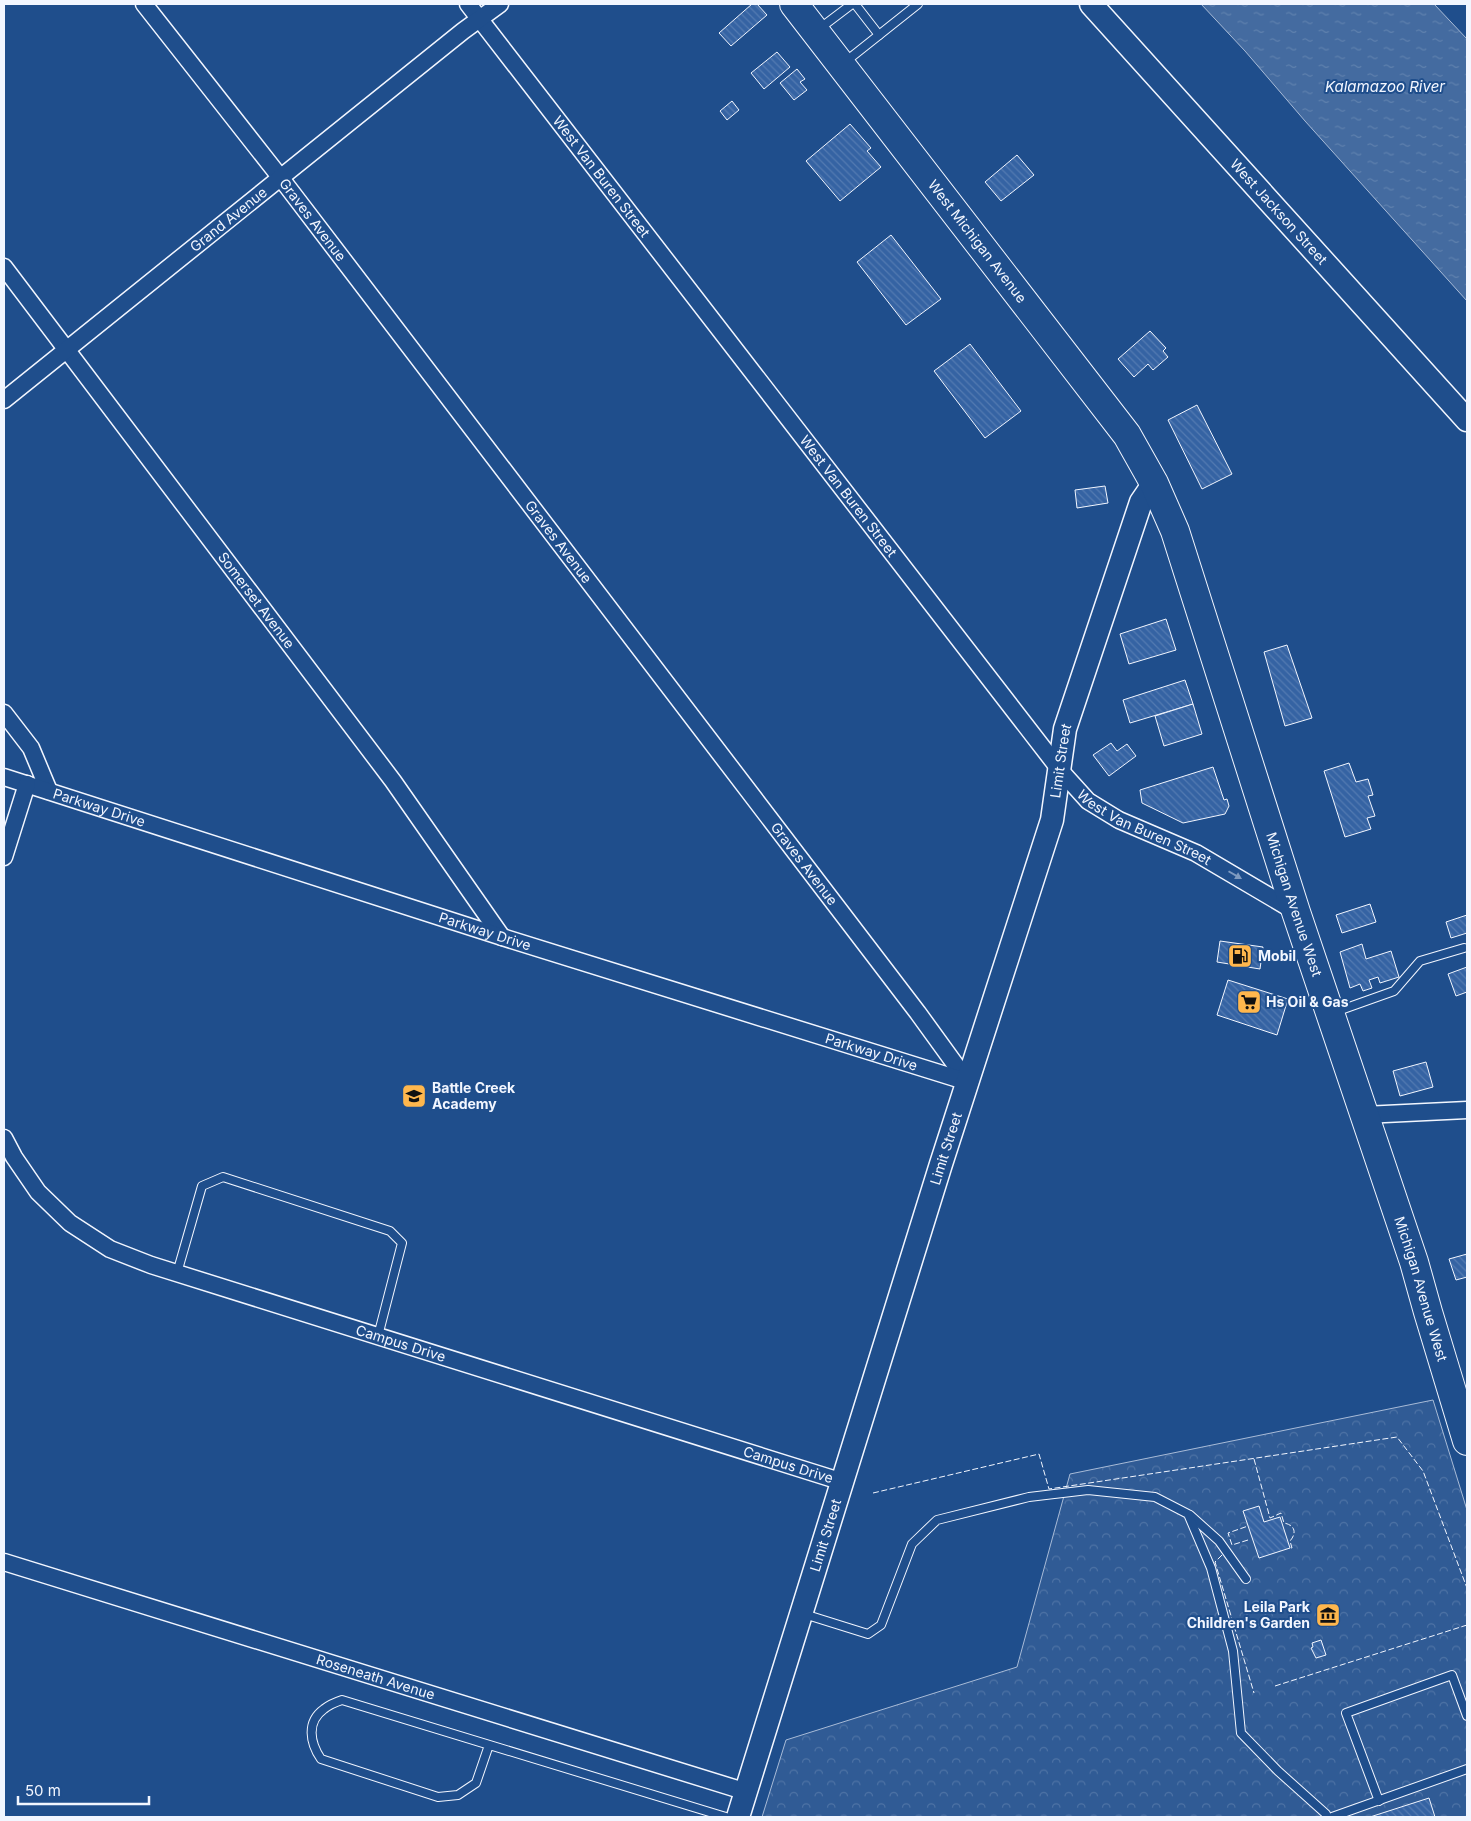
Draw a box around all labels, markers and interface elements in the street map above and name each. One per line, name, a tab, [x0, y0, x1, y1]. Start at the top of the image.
water label: Kalamazoo River	[1325, 77, 1445, 96]
street label: West Van Buren Street	[550, 112, 654, 241]
street label: West Jackson Street	[1227, 155, 1331, 268]
street label: Graves Avenue	[276, 175, 350, 264]
street label: West Michigan Avenue	[925, 176, 1031, 306]
street label: Grand Avenue	[186, 183, 270, 255]
street label: West Van Buren Street	[797, 432, 901, 560]
street label: Graves Avenue	[522, 497, 596, 586]
street label: Somerset Avenue	[215, 548, 299, 652]
street label: Limit Street	[1046, 721, 1074, 799]
street label: Parkway Drive	[51, 784, 148, 830]
street label: West Van Buren Street	[1074, 786, 1215, 868]
street label: Graves Avenue	[768, 819, 842, 908]
street label: Michigan Avenue West	[1263, 830, 1326, 979]
one-way arrow	[1227, 871, 1242, 879]
street label: Parkway Drive	[437, 908, 533, 953]
fuel station icon: Mobil	[1227, 943, 1253, 969]
place label: Mobil	[1258, 947, 1296, 964]
supermarket icon: Hs Oil & Gas	[1236, 989, 1262, 1015]
place label: Hs Oil & Gas	[1266, 993, 1349, 1010]
street label: Parkway Drive	[823, 1029, 920, 1074]
place label: Battle Creek Academy	[432, 1079, 516, 1112]
school or university icon: Battle Creek Academy	[401, 1083, 427, 1109]
street label: Limit Street	[926, 1110, 965, 1187]
street label: Michigan Avenue West	[1391, 1214, 1452, 1364]
street label: Campus Drive	[354, 1321, 448, 1365]
street label: Campus Drive	[741, 1442, 835, 1486]
street label: Limit Street	[806, 1496, 844, 1574]
place label: Leila Park Children's Garden	[1187, 1598, 1311, 1631]
museum icon: Leila Park Children's Garden	[1315, 1602, 1341, 1628]
street label: Roseneath Avenue	[314, 1650, 437, 1703]
scale bar	[18, 1774, 149, 1806]
text: 50 m	[25, 1781, 61, 1800]

